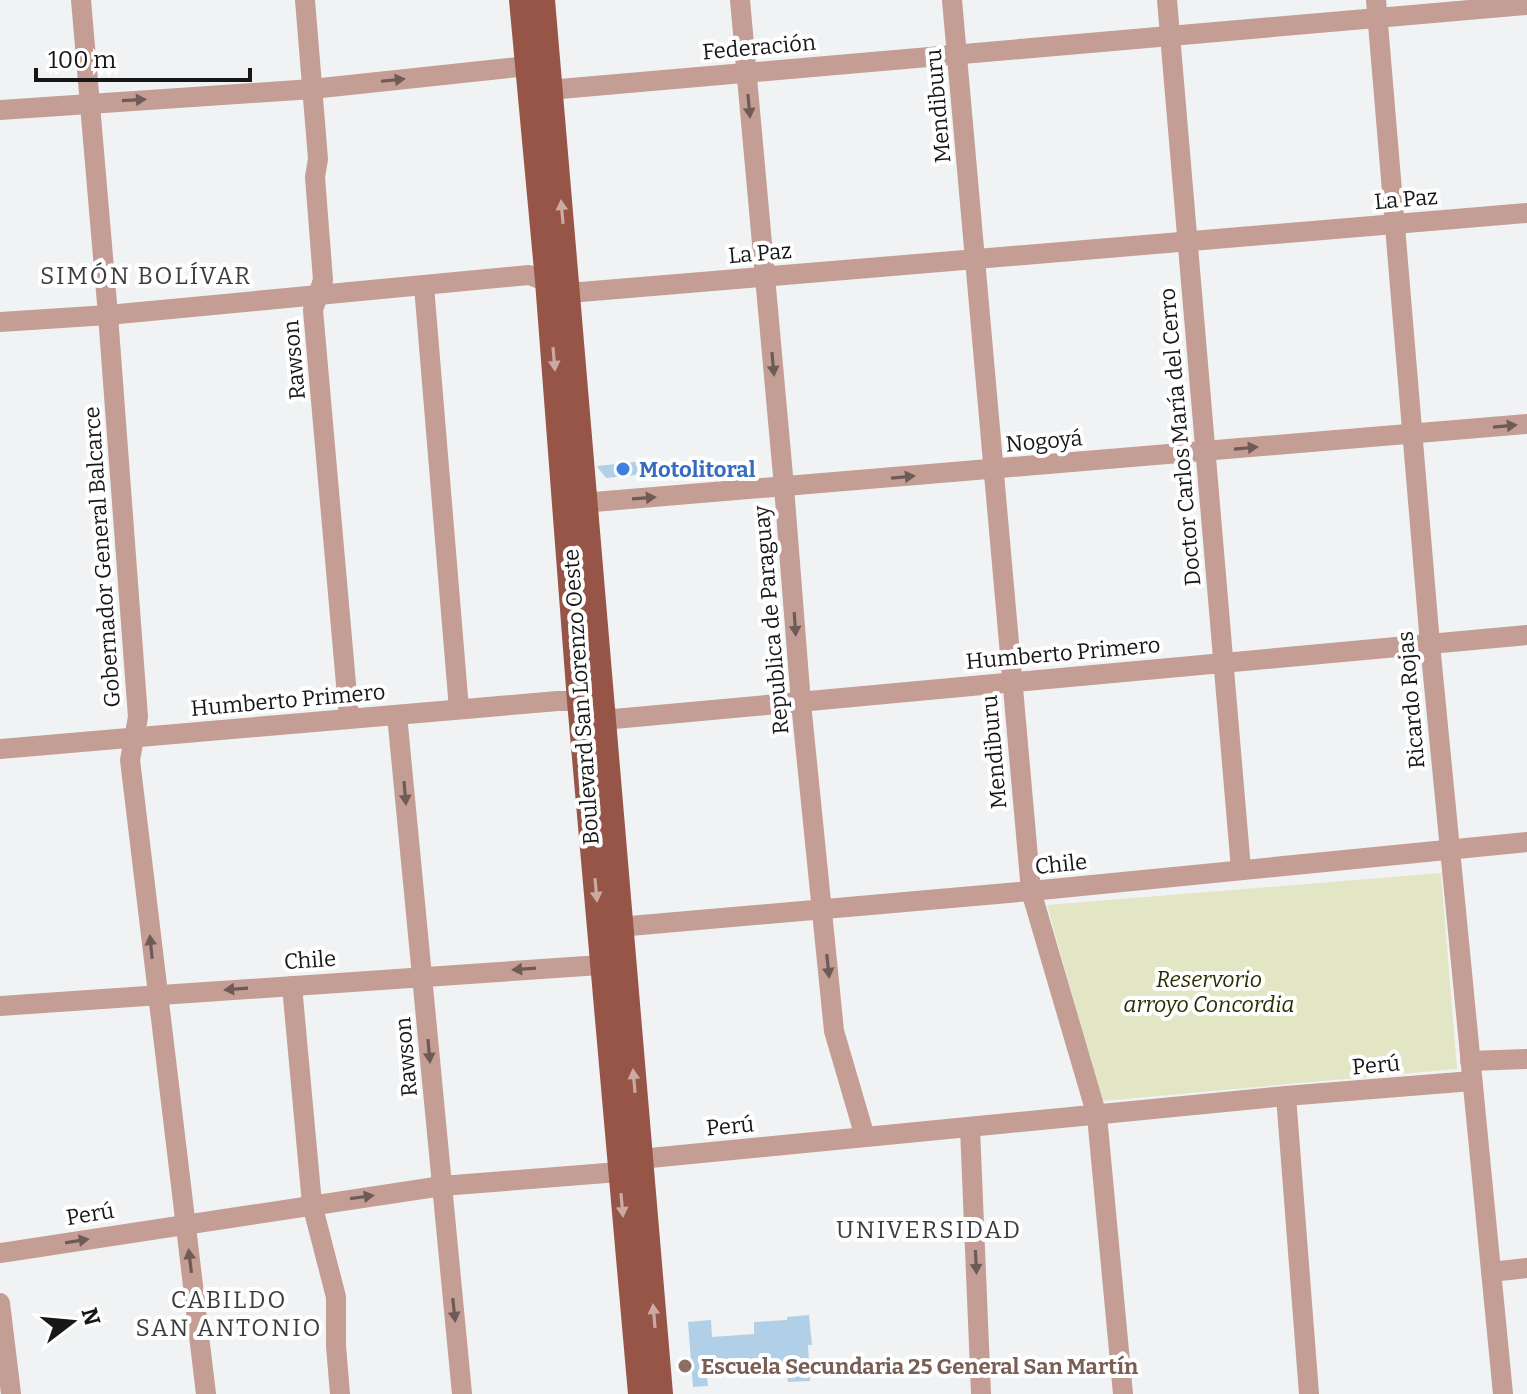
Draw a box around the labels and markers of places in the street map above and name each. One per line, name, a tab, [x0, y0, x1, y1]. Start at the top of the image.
place label: Motolitoral	[639, 456, 756, 483]
marker: Motolitoral	[614, 460, 632, 478]
place label: Escuela Secundaria 25 General San Martín	[701, 1353, 1138, 1380]
marker: Escuela Secundaria 25 General San Martín	[676, 1357, 694, 1375]

